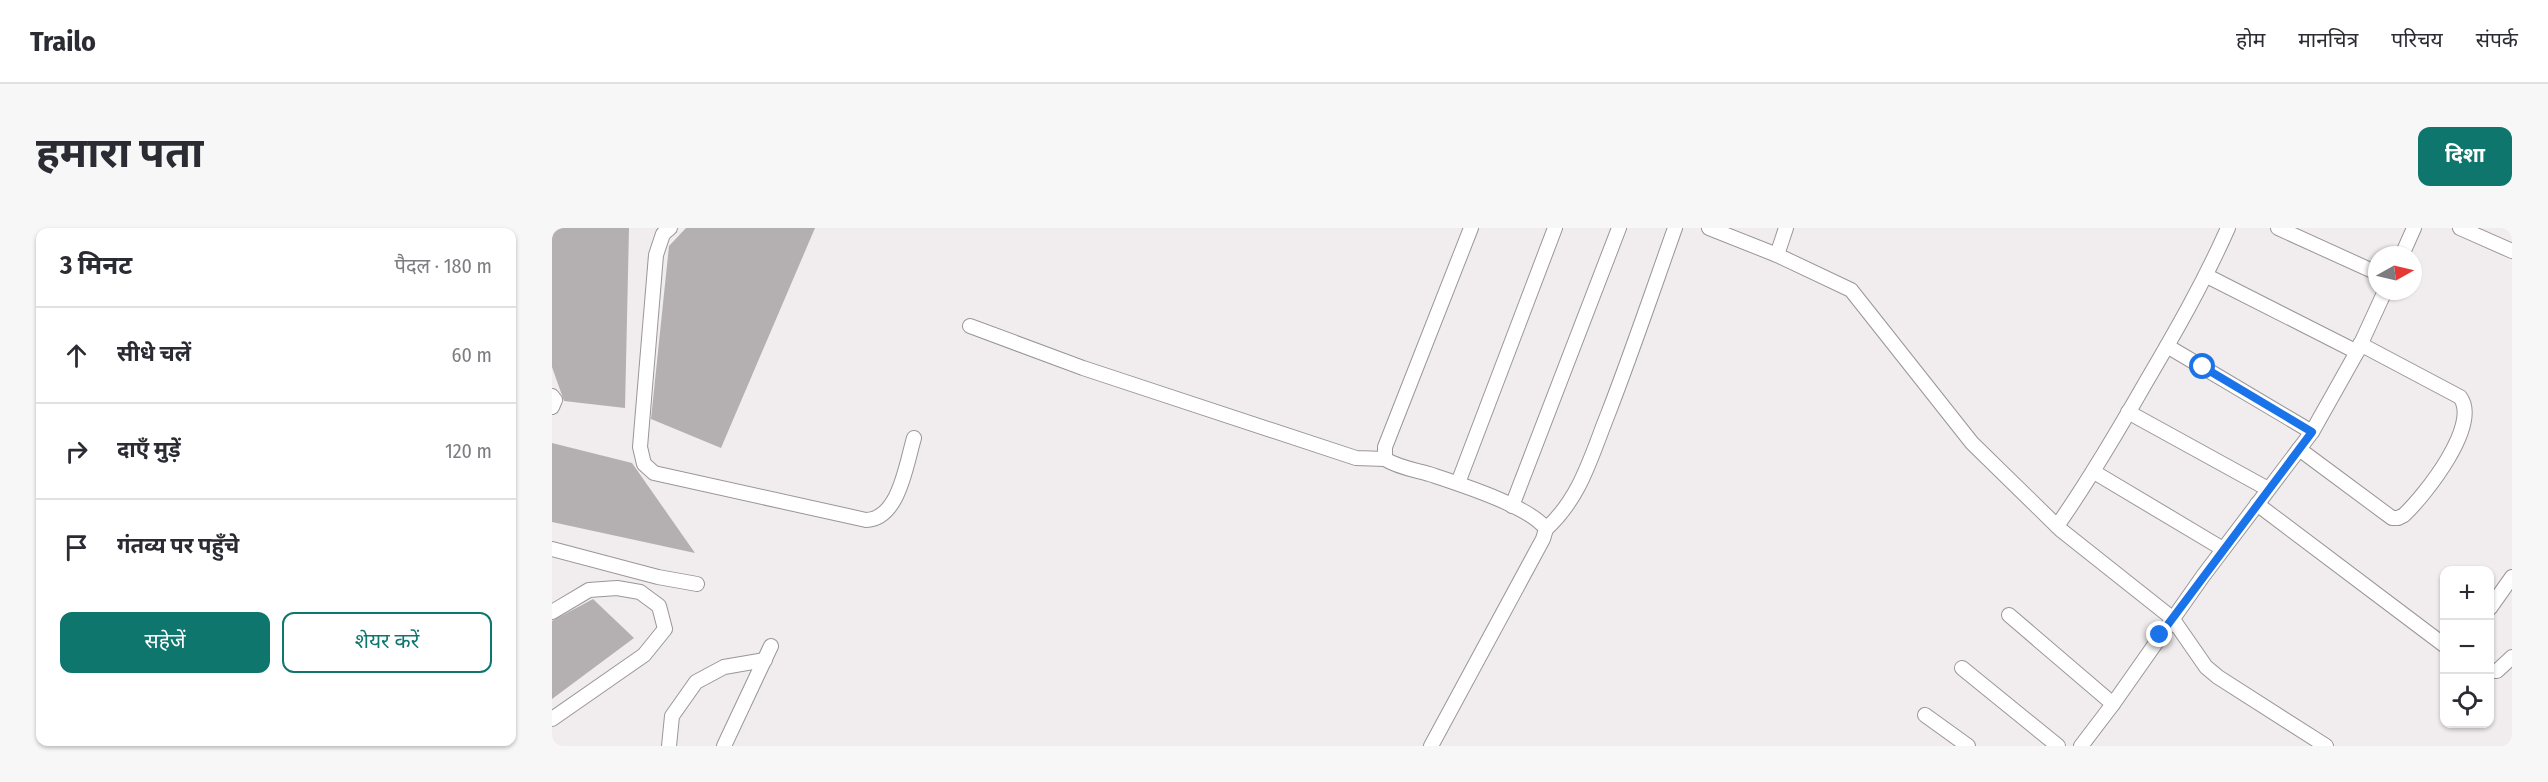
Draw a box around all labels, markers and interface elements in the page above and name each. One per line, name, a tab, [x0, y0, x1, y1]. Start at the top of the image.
text: Trailo	[30, 25, 96, 58]
text: होम	[2236, 27, 2265, 53]
text: मानचित्र	[2298, 27, 2358, 53]
text: परिचय	[2391, 27, 2443, 53]
text: संपर्क	[2476, 27, 2518, 53]
button: दिशा	[2418, 127, 2512, 186]
text: हमारा पता	[36, 128, 203, 178]
north arrow	[2368, 246, 2422, 300]
text: 3 मिनट	[60, 250, 132, 281]
text: पैदल · 180 m	[395, 254, 492, 278]
icon: ahead	[60, 339, 93, 372]
text: सीधे चलें	[117, 340, 191, 367]
text: 60 m	[452, 343, 492, 367]
route start	[2189, 353, 2215, 379]
icon: right	[60, 435, 93, 468]
text: दाएँ मुड़ें	[117, 436, 181, 463]
text: 120 m	[445, 439, 492, 463]
icon: arrive	[60, 531, 93, 564]
text: गंतव्य पर पहुँचे	[117, 532, 239, 559]
map controls	[2440, 566, 2494, 728]
button: +	[2440, 566, 2494, 620]
button: सहेजें	[60, 612, 270, 673]
button: शेयर करें	[282, 612, 492, 673]
button: −	[2440, 620, 2494, 674]
route end	[2146, 621, 2172, 647]
button: locate	[2440, 674, 2494, 728]

